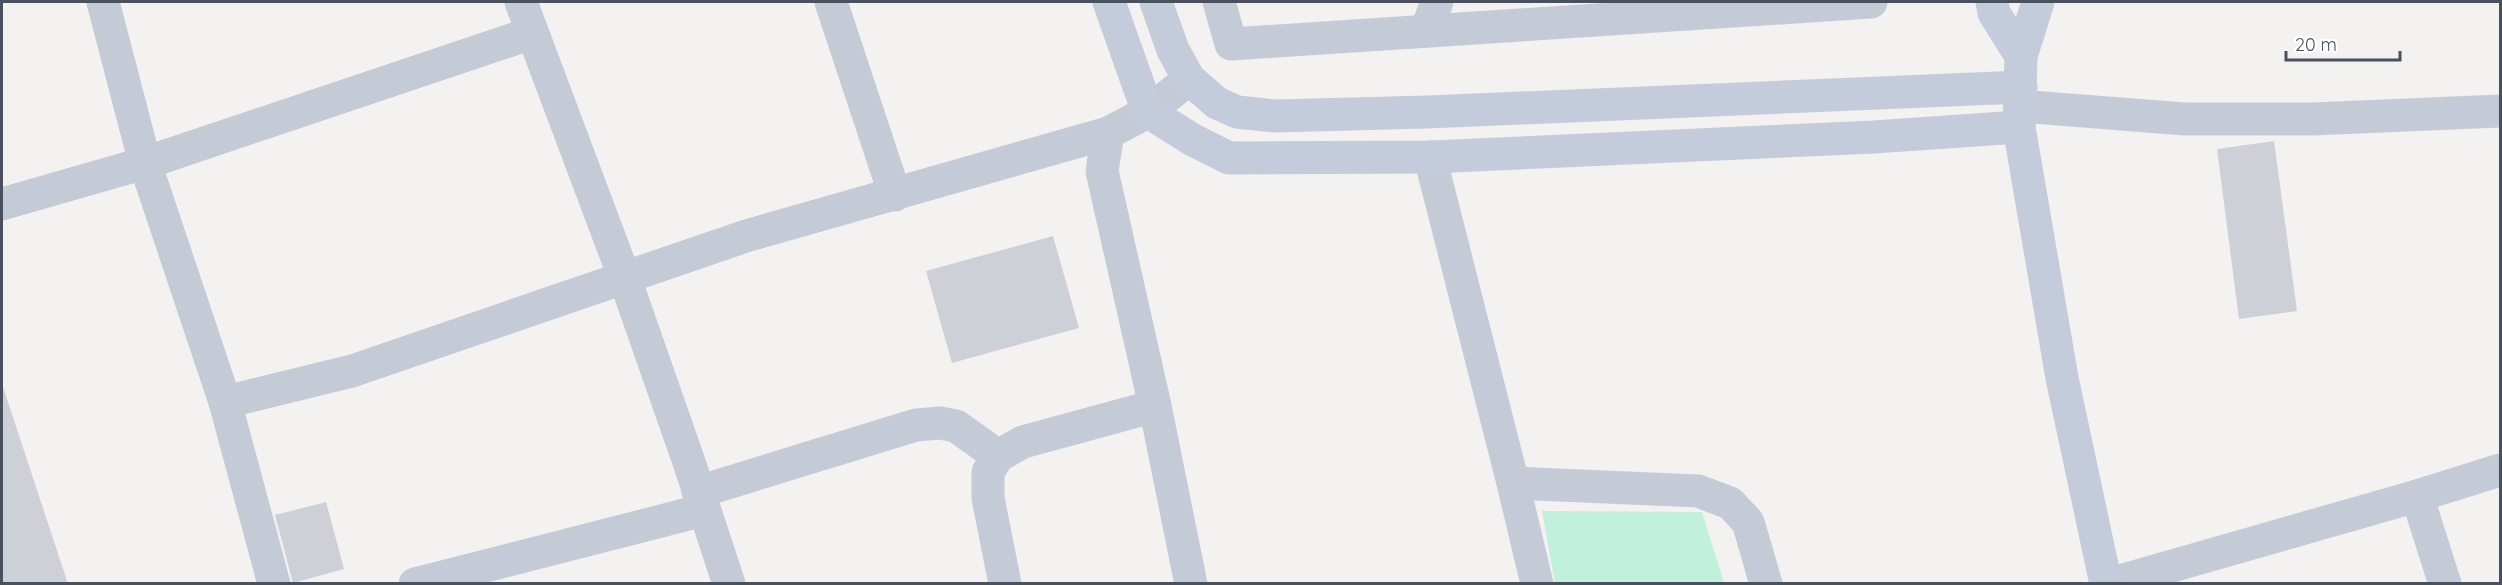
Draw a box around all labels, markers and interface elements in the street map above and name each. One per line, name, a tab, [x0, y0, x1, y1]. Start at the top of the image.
scale bar	[2286, 24, 2400, 62]
text: 20 m	[2295, 33, 2337, 56]

